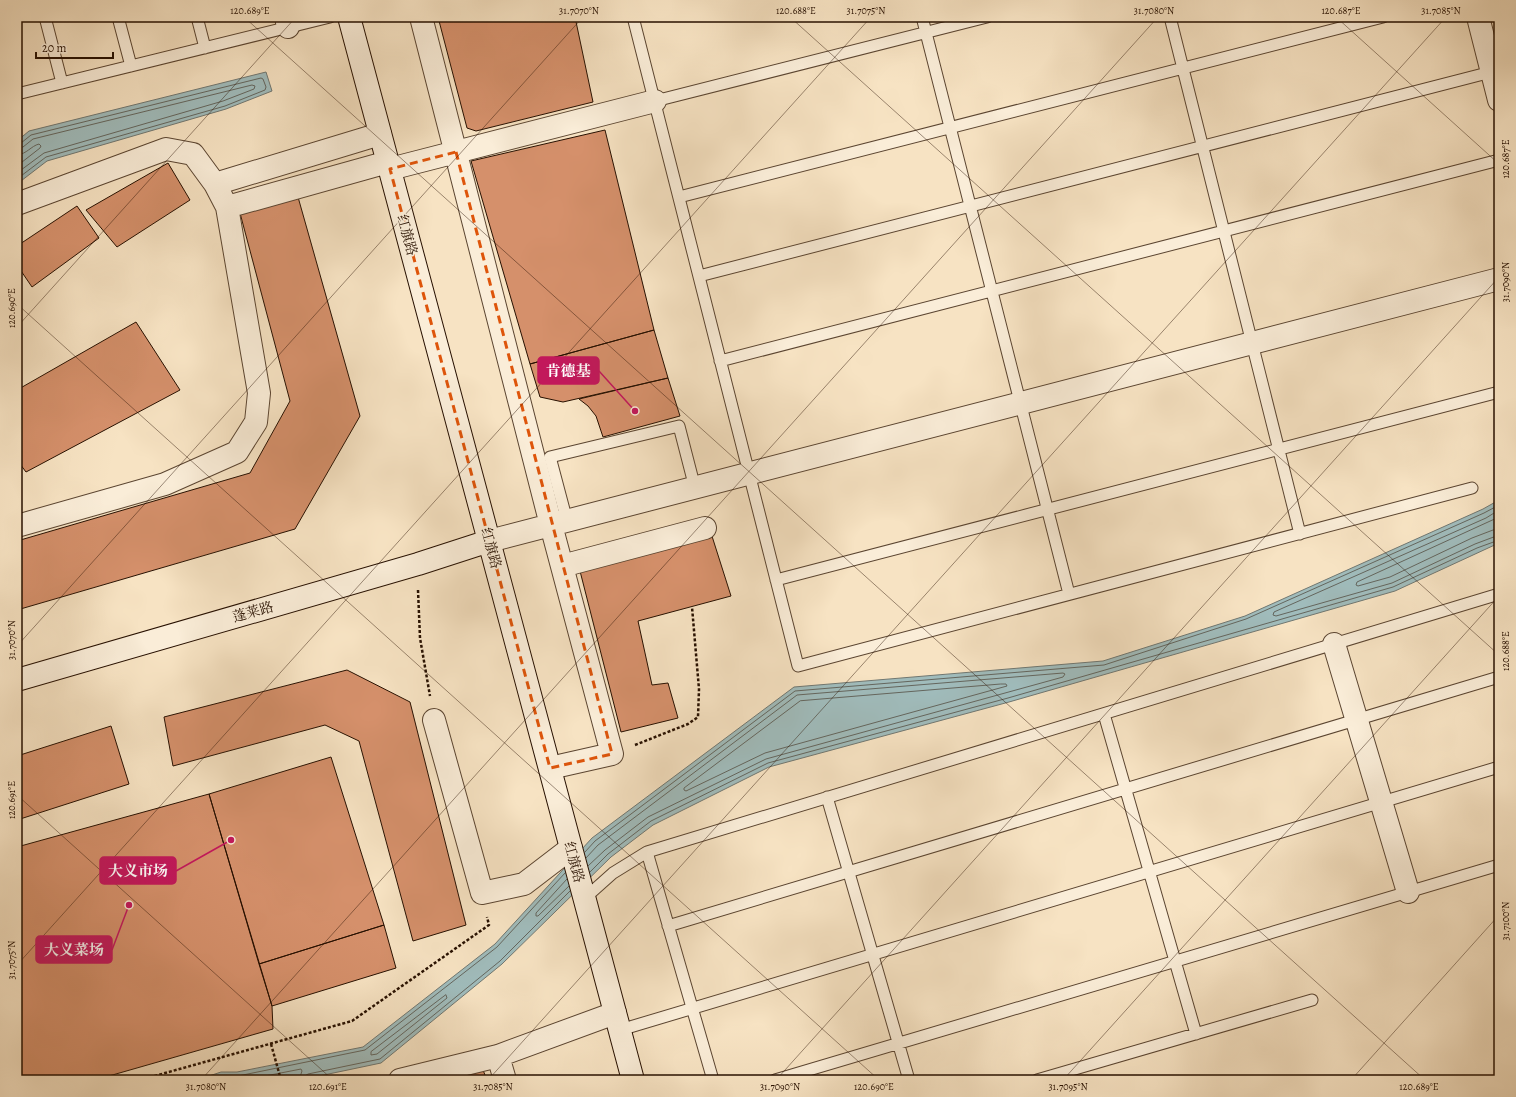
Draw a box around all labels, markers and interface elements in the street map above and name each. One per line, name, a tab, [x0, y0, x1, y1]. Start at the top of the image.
text: 120.689°E	[230, 4, 270, 17]
text: 31.7070°N	[559, 4, 599, 17]
text: 120.688°E	[776, 4, 816, 17]
text: 31.7075°N	[847, 4, 885, 17]
text: 31.7080°N	[1134, 4, 1174, 17]
text: 120.687°E	[1321, 4, 1361, 17]
text: 31.7085°N	[1421, 4, 1461, 17]
scale bar	[36, 34, 113, 60]
text: 20 m	[42, 40, 66, 56]
text: 120.687°E	[1499, 139, 1512, 179]
street label: 红旗路	[392, 212, 422, 258]
text: 31.7090°N	[1499, 262, 1512, 302]
text: 120.690°E	[5, 288, 18, 328]
callout: 肯德基	[538, 357, 599, 384]
text: 肯德基	[545, 361, 591, 381]
street label: 红旗路	[476, 525, 506, 571]
street label: 蓬莱路	[230, 597, 276, 627]
text: 31.7070°N	[5, 620, 18, 660]
text: 120.688°E	[1499, 631, 1512, 671]
text: 120.691°E	[5, 781, 18, 819]
street label: 红旗路	[559, 839, 589, 885]
callout: 大义市场	[100, 857, 176, 884]
text: 大义市场	[108, 861, 168, 881]
text: 31.7100°N	[1499, 901, 1512, 941]
callout: 大义菜场	[36, 936, 112, 963]
text: 大义菜场	[44, 940, 104, 960]
text: 31.7075°N	[5, 941, 18, 979]
text: 31.7080°N	[186, 1080, 226, 1093]
text: 120.691°E	[309, 1080, 347, 1093]
text: 31.7085°N	[473, 1080, 513, 1093]
text: 31.7090°N	[760, 1080, 800, 1093]
text: 120.690°E	[854, 1080, 894, 1093]
text: 31.7095°N	[1048, 1080, 1088, 1093]
text: 120.689°E	[1399, 1080, 1439, 1093]

